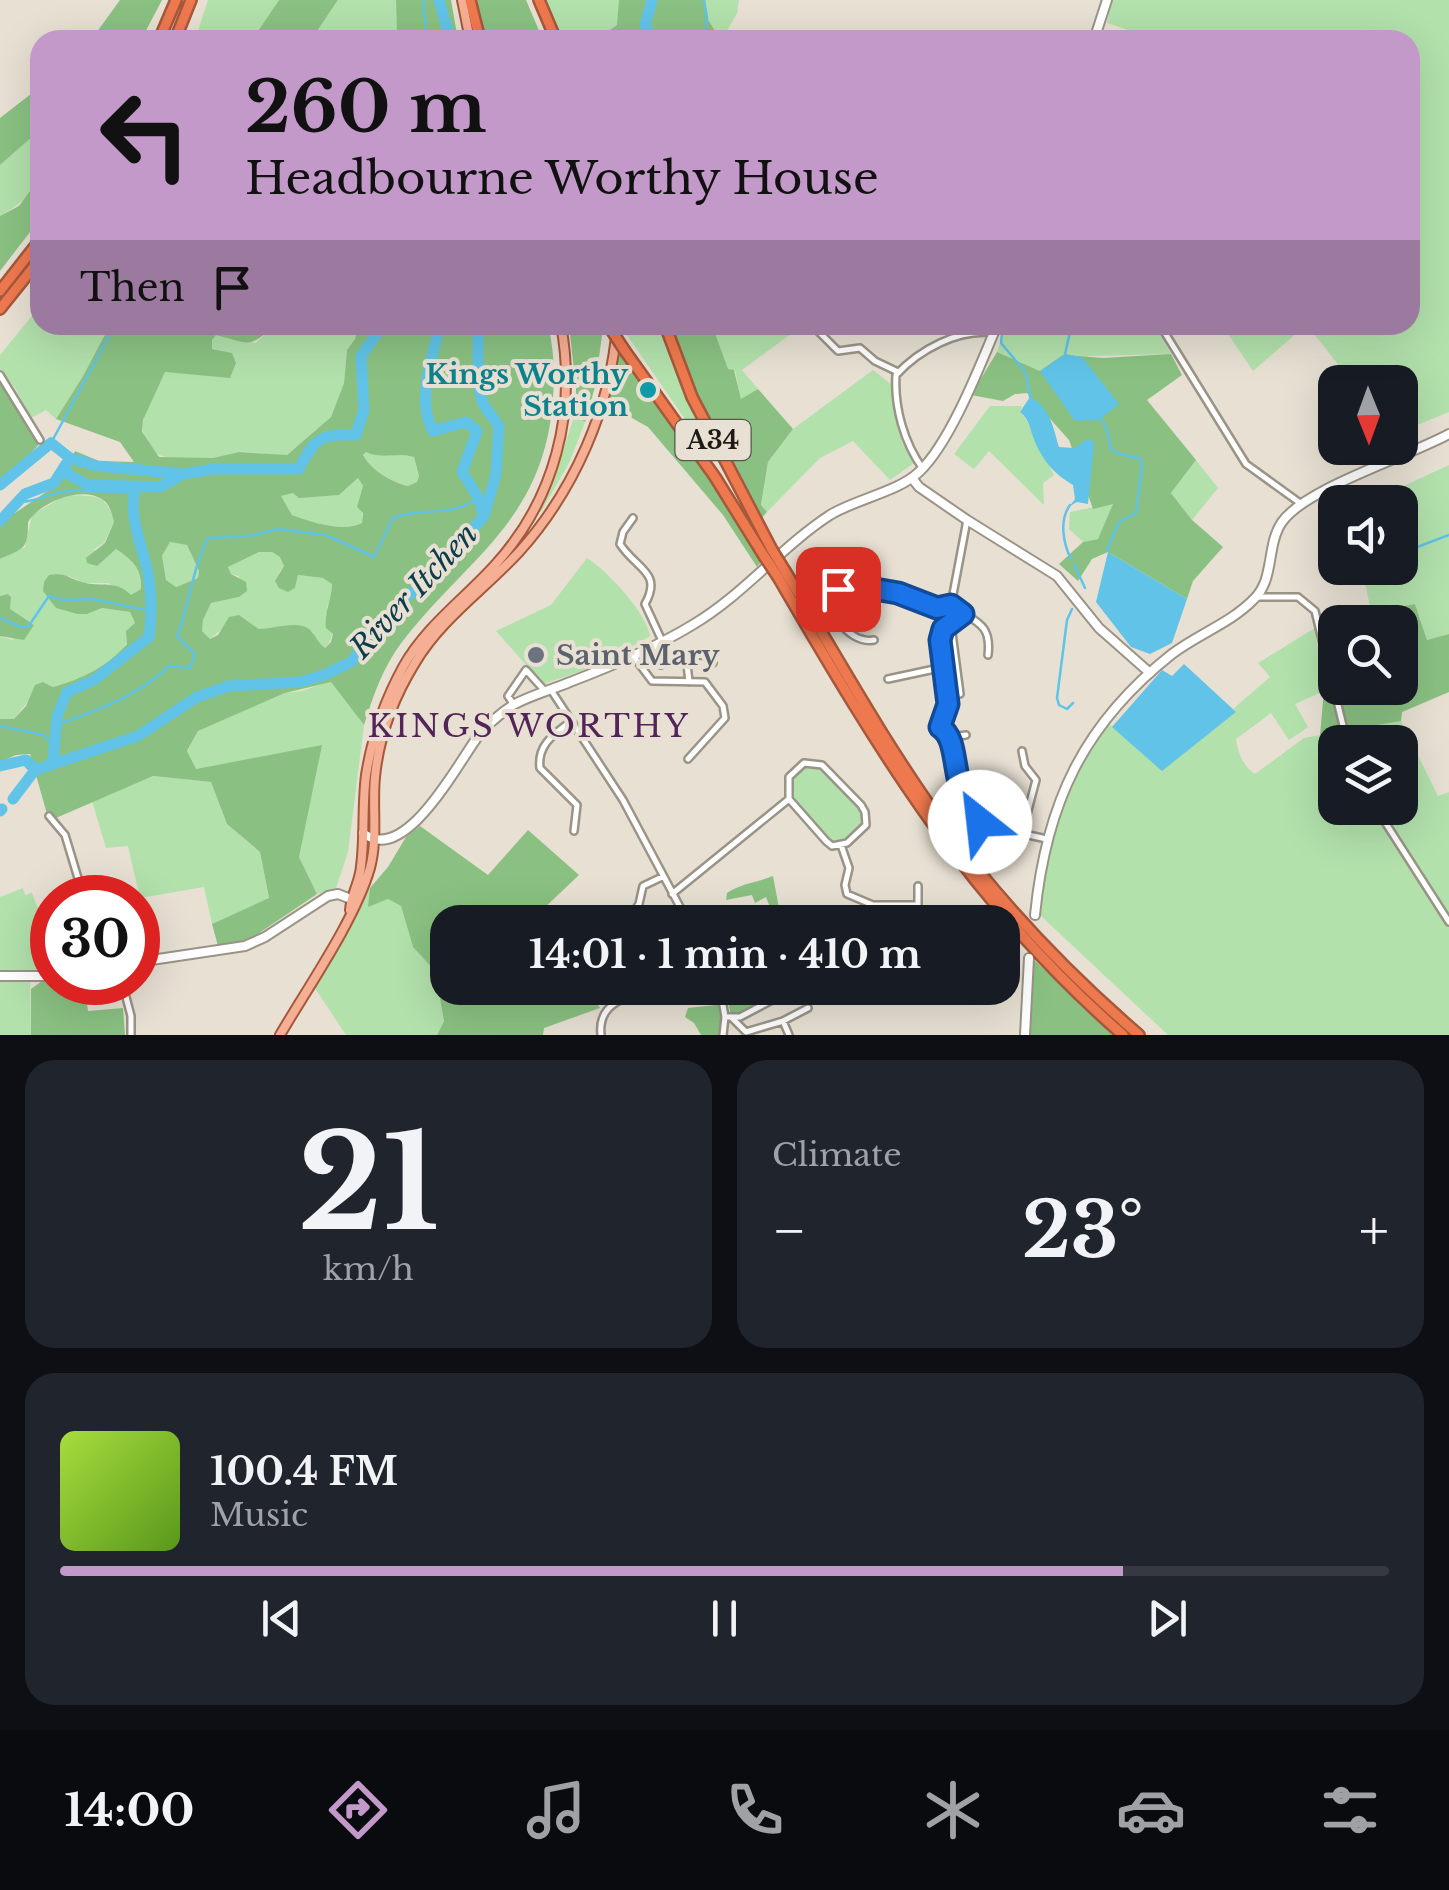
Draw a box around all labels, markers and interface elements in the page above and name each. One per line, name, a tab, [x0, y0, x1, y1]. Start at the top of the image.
text: 260 m	[245, 64, 487, 151]
icon: left	[80, 70, 210, 200]
text: Headbourne Worthy House	[245, 150, 879, 206]
icon: arrive	[205, 260, 260, 315]
text: Then	[80, 264, 185, 311]
place label: Kings Worthy Station	[425, 357, 629, 424]
north arrow	[1318, 365, 1418, 465]
map controls	[1318, 365, 1418, 825]
marker: Kings Worthy Station	[637, 379, 659, 401]
road number: A34	[676, 420, 750, 460]
button: sound	[1318, 485, 1418, 585]
water label: River Itchen	[341, 516, 485, 666]
pin	[796, 547, 881, 632]
icon: arrive	[811, 562, 866, 617]
button: search	[1318, 605, 1418, 705]
place label: Saint Mary	[556, 638, 720, 673]
marker: Saint Mary	[525, 644, 547, 666]
district label: KINGS WORTHY	[368, 706, 690, 746]
button: layers	[1318, 725, 1418, 825]
position arrow	[928, 770, 1032, 874]
speed limit sign: 30	[30, 875, 160, 1005]
text: 14:01 · 1 min · 410 m	[529, 931, 921, 978]
text: 21	[298, 1103, 439, 1264]
text: Climate	[772, 1135, 901, 1175]
text: 23°	[1022, 1184, 1144, 1277]
text: −	[772, 1197, 807, 1265]
text: +	[1359, 1197, 1389, 1265]
text: km/h	[323, 1249, 414, 1289]
text: 100.4 FM	[210, 1448, 398, 1495]
text: Music	[210, 1495, 308, 1535]
icon: previous	[254, 1591, 309, 1646]
icon: pause	[697, 1591, 752, 1646]
icon: next	[1140, 1591, 1195, 1646]
icon: directions	[323, 1775, 393, 1845]
icon: music	[521, 1775, 591, 1845]
icon: phone	[720, 1775, 790, 1845]
icon: climate	[918, 1775, 988, 1845]
icon: car	[1116, 1775, 1186, 1845]
icon: filters	[1315, 1775, 1385, 1845]
text: 14:00	[64, 1782, 194, 1838]

